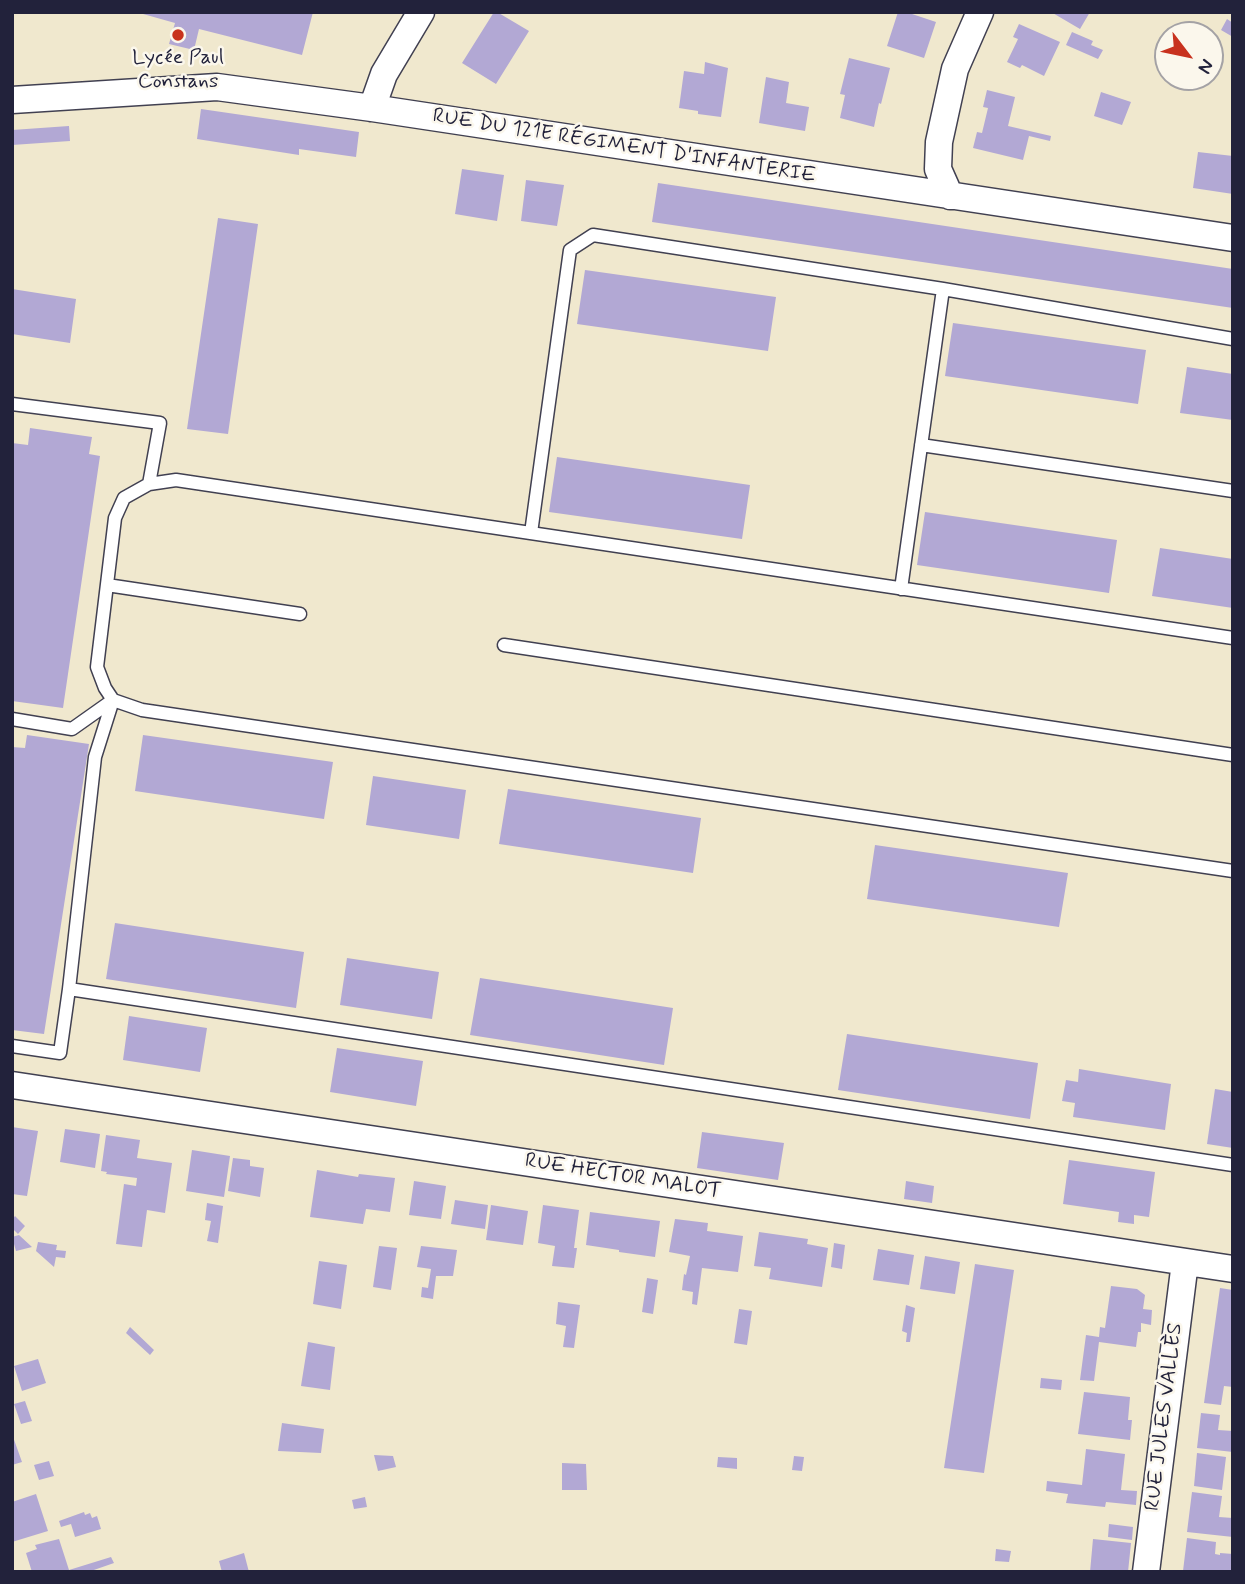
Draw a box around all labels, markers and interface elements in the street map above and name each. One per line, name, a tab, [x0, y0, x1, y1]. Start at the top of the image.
north arrow	[1154, 21, 1224, 91]
marker: Lycée Paul Constans	[170, 27, 186, 43]
place label: Lycée Paul Constans	[132, 46, 224, 96]
text: N	[1192, 54, 1219, 78]
street label: RUE DU 121E RÉGIMENT D'INFANTERIE	[431, 104, 817, 190]
street label: RUE HECTOR MALOT	[523, 1149, 723, 1205]
street label: RUE JULES VALLÈS	[1141, 1322, 1189, 1512]

